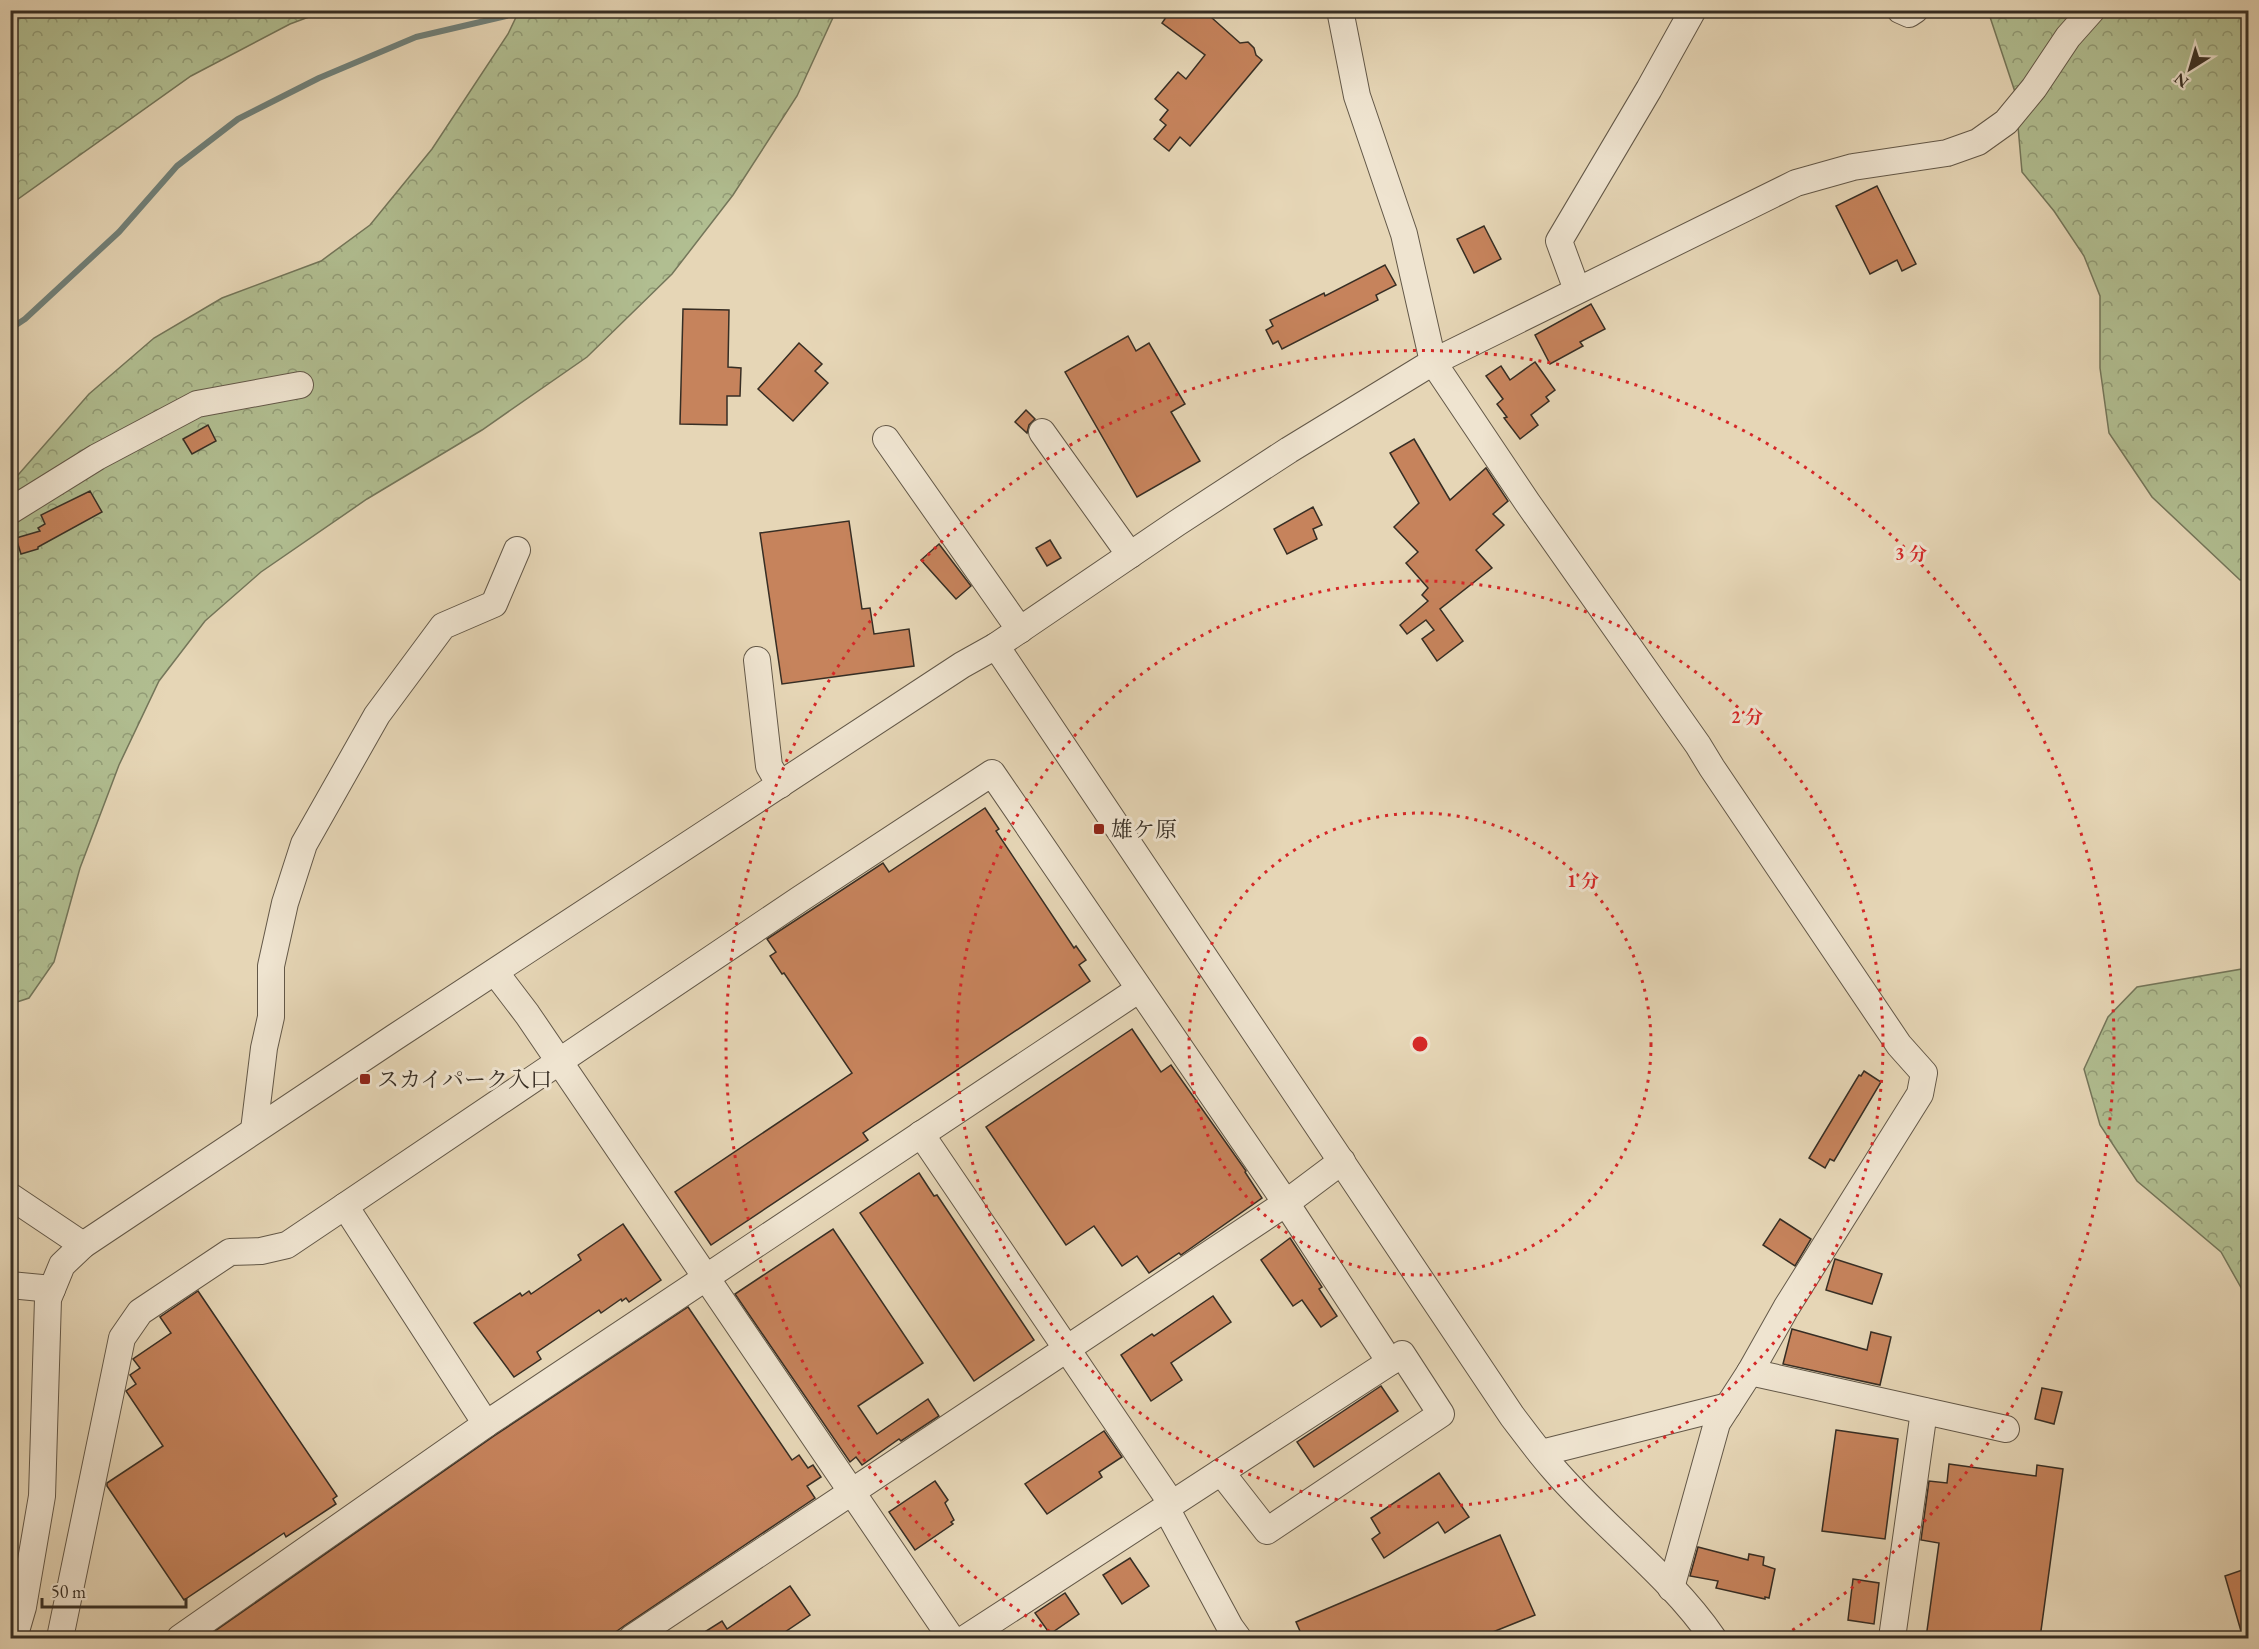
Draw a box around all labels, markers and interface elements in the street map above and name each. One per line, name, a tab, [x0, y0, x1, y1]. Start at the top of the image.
north arrow	[2160, 39, 2220, 99]
text: N	[2170, 68, 2193, 93]
text: 3 分	[1895, 542, 1927, 565]
text: 2 分	[1731, 705, 1763, 728]
place label: 雄ケ原	[1111, 815, 1177, 844]
marker: 雄ケ原	[1092, 822, 1106, 836]
text: 1 分	[1567, 869, 1599, 892]
centre of rings	[1410, 1034, 1430, 1054]
place label: スカイパーク入口	[377, 1065, 552, 1094]
marker: スカイパーク入口	[358, 1072, 372, 1086]
scale bar	[42, 1571, 186, 1609]
text: 50 m	[51, 1580, 86, 1603]

